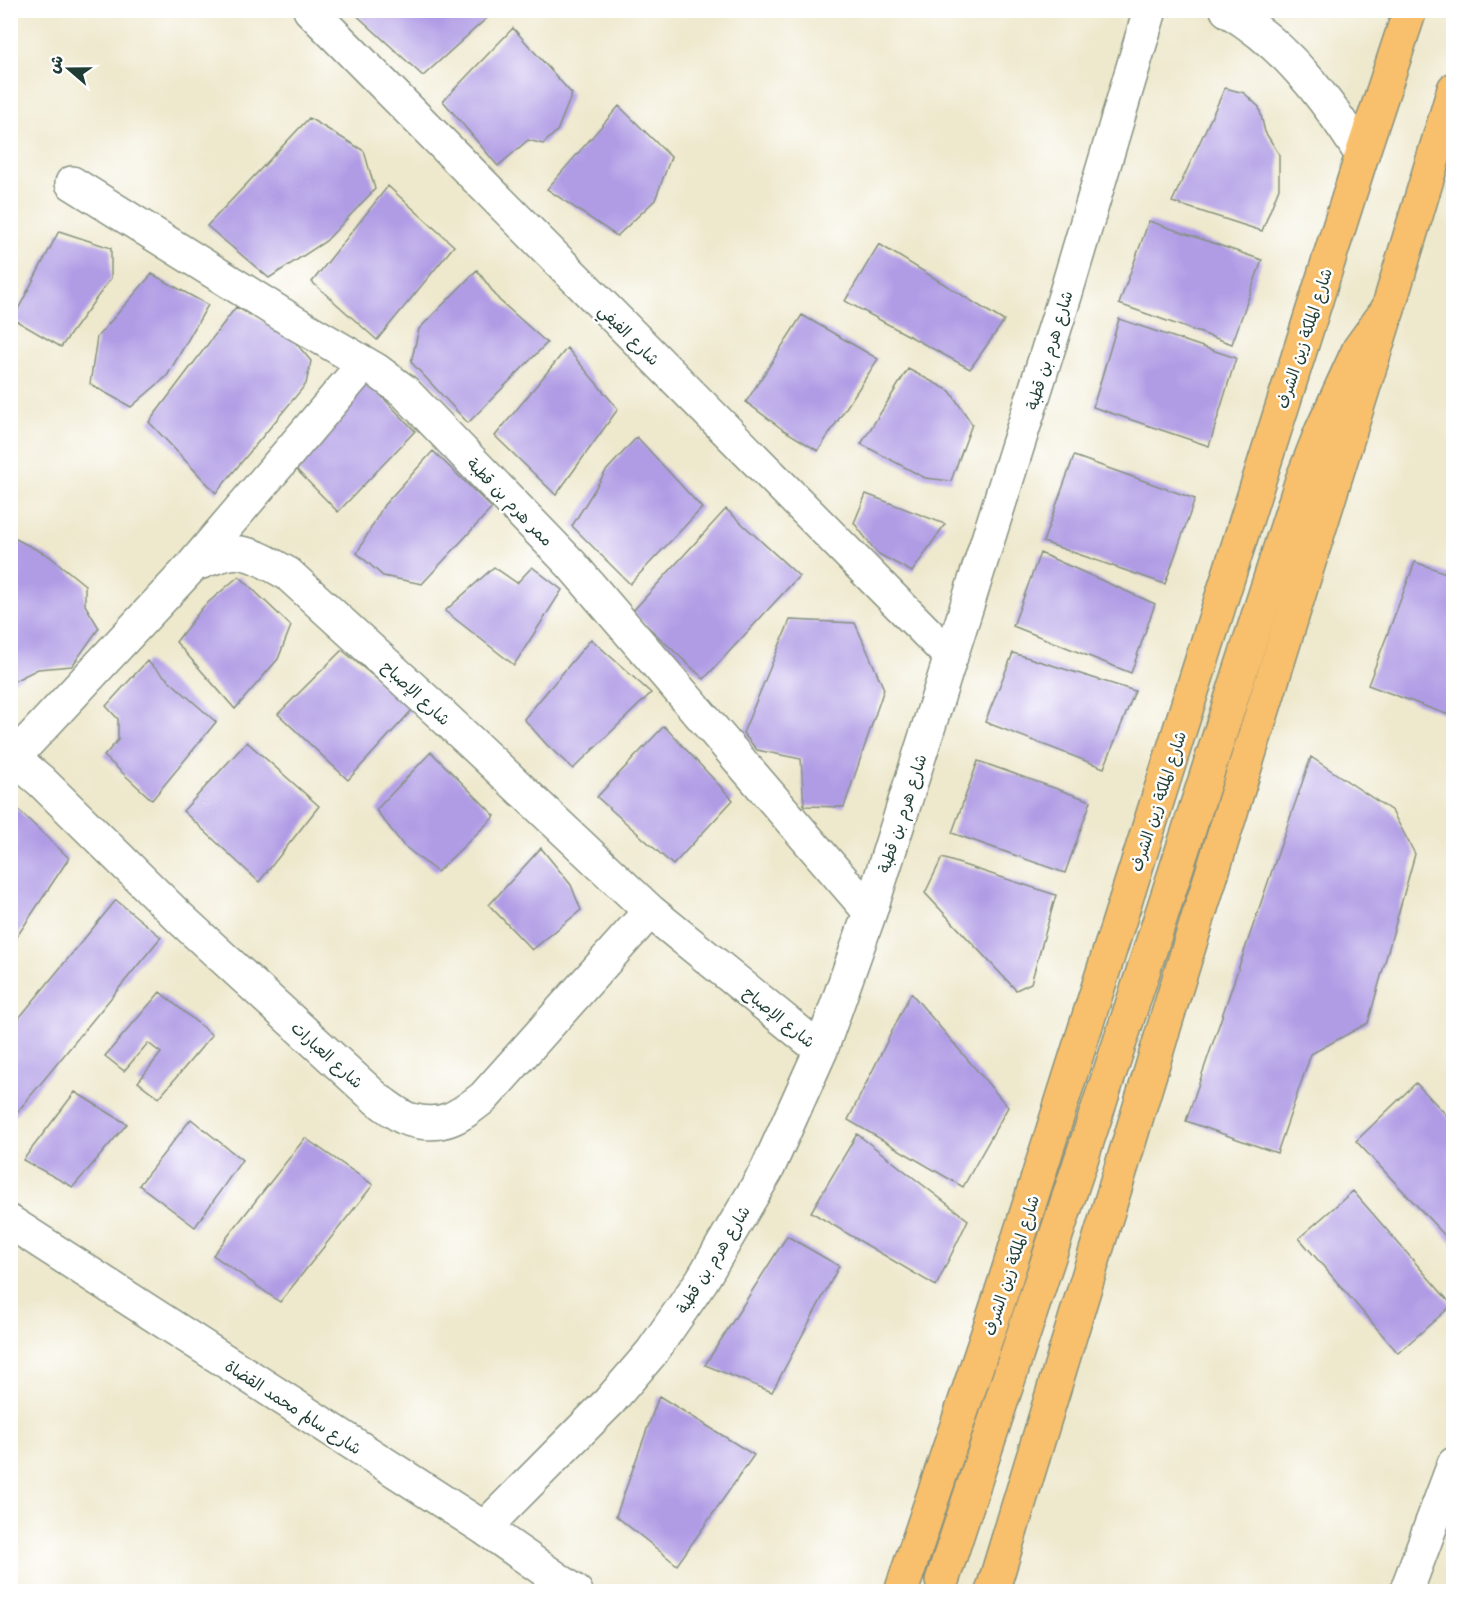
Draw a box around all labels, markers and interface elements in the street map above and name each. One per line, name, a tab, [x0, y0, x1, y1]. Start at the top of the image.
north arrow	[39, 39, 99, 99]
text: ش	[40, 51, 68, 76]
street label: شارع الملكة زين الشرف	[1269, 265, 1338, 412]
street label: شارع هرم بن قطبة	[1018, 287, 1079, 413]
street label: شارع الفيفي	[591, 298, 666, 373]
street label: ممر هرم بن قطبة	[461, 451, 560, 552]
street label: شارع الإصباح	[377, 654, 457, 731]
street label: شارع الملكة زين الشرف	[1123, 728, 1192, 875]
street label: شارع هرم بن قطبة	[871, 751, 933, 876]
street label: شارع الإصباح	[738, 980, 821, 1053]
street label: شارع العبارات	[286, 1015, 369, 1094]
street label: شارع الملكة زين الشرف	[976, 1192, 1045, 1339]
street label: شارع هرم بن قطبة	[669, 1200, 757, 1319]
street label: شارع سالم محمد القضاة	[220, 1353, 367, 1461]

